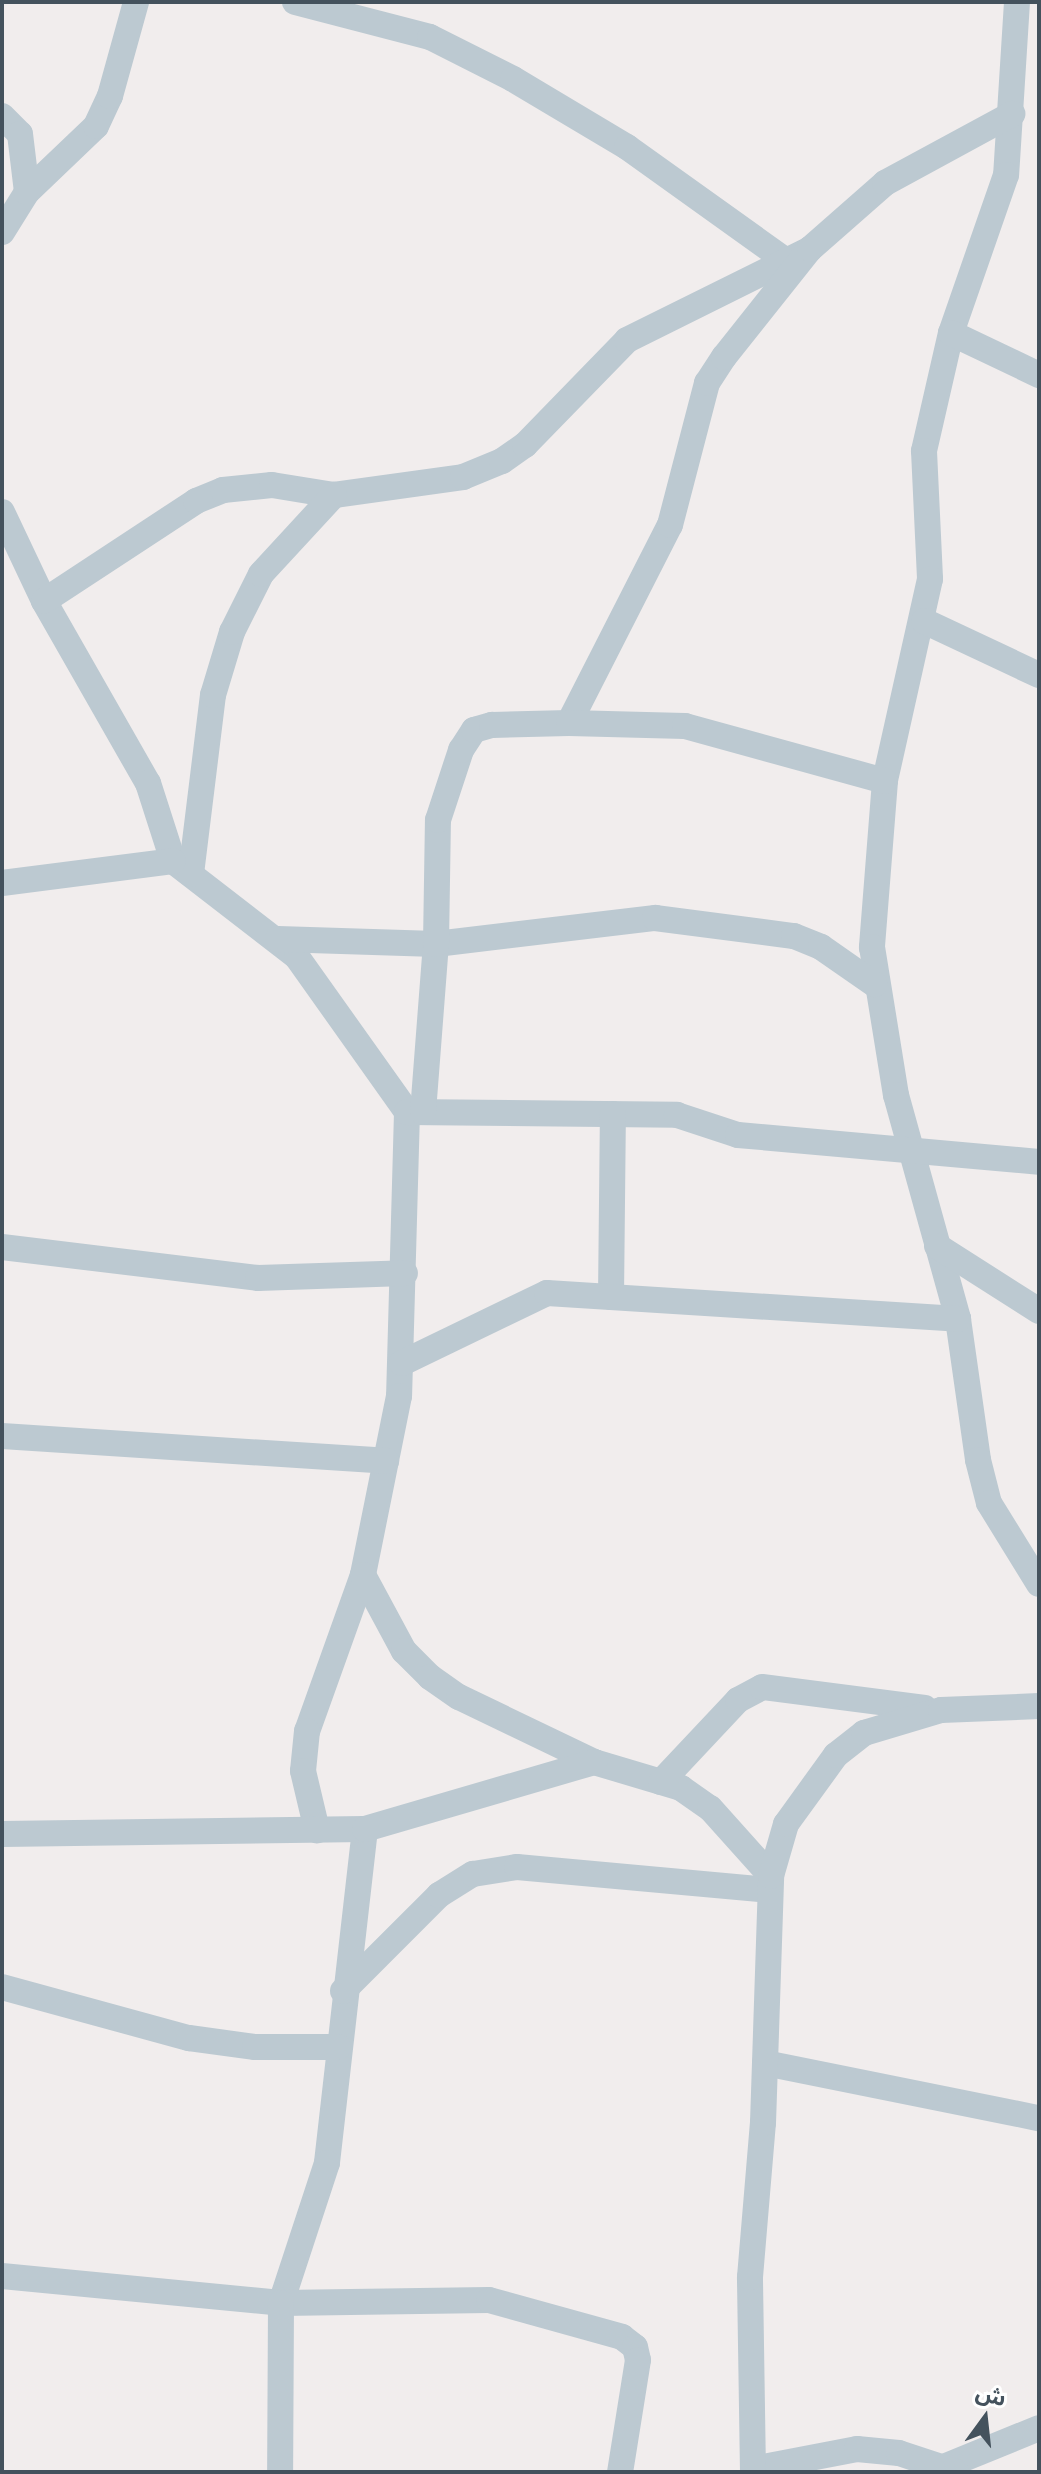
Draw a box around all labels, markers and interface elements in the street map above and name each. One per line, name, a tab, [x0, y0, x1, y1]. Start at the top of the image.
text: ش	[973, 2377, 1009, 2411]
north arrow	[945, 2378, 1025, 2458]

